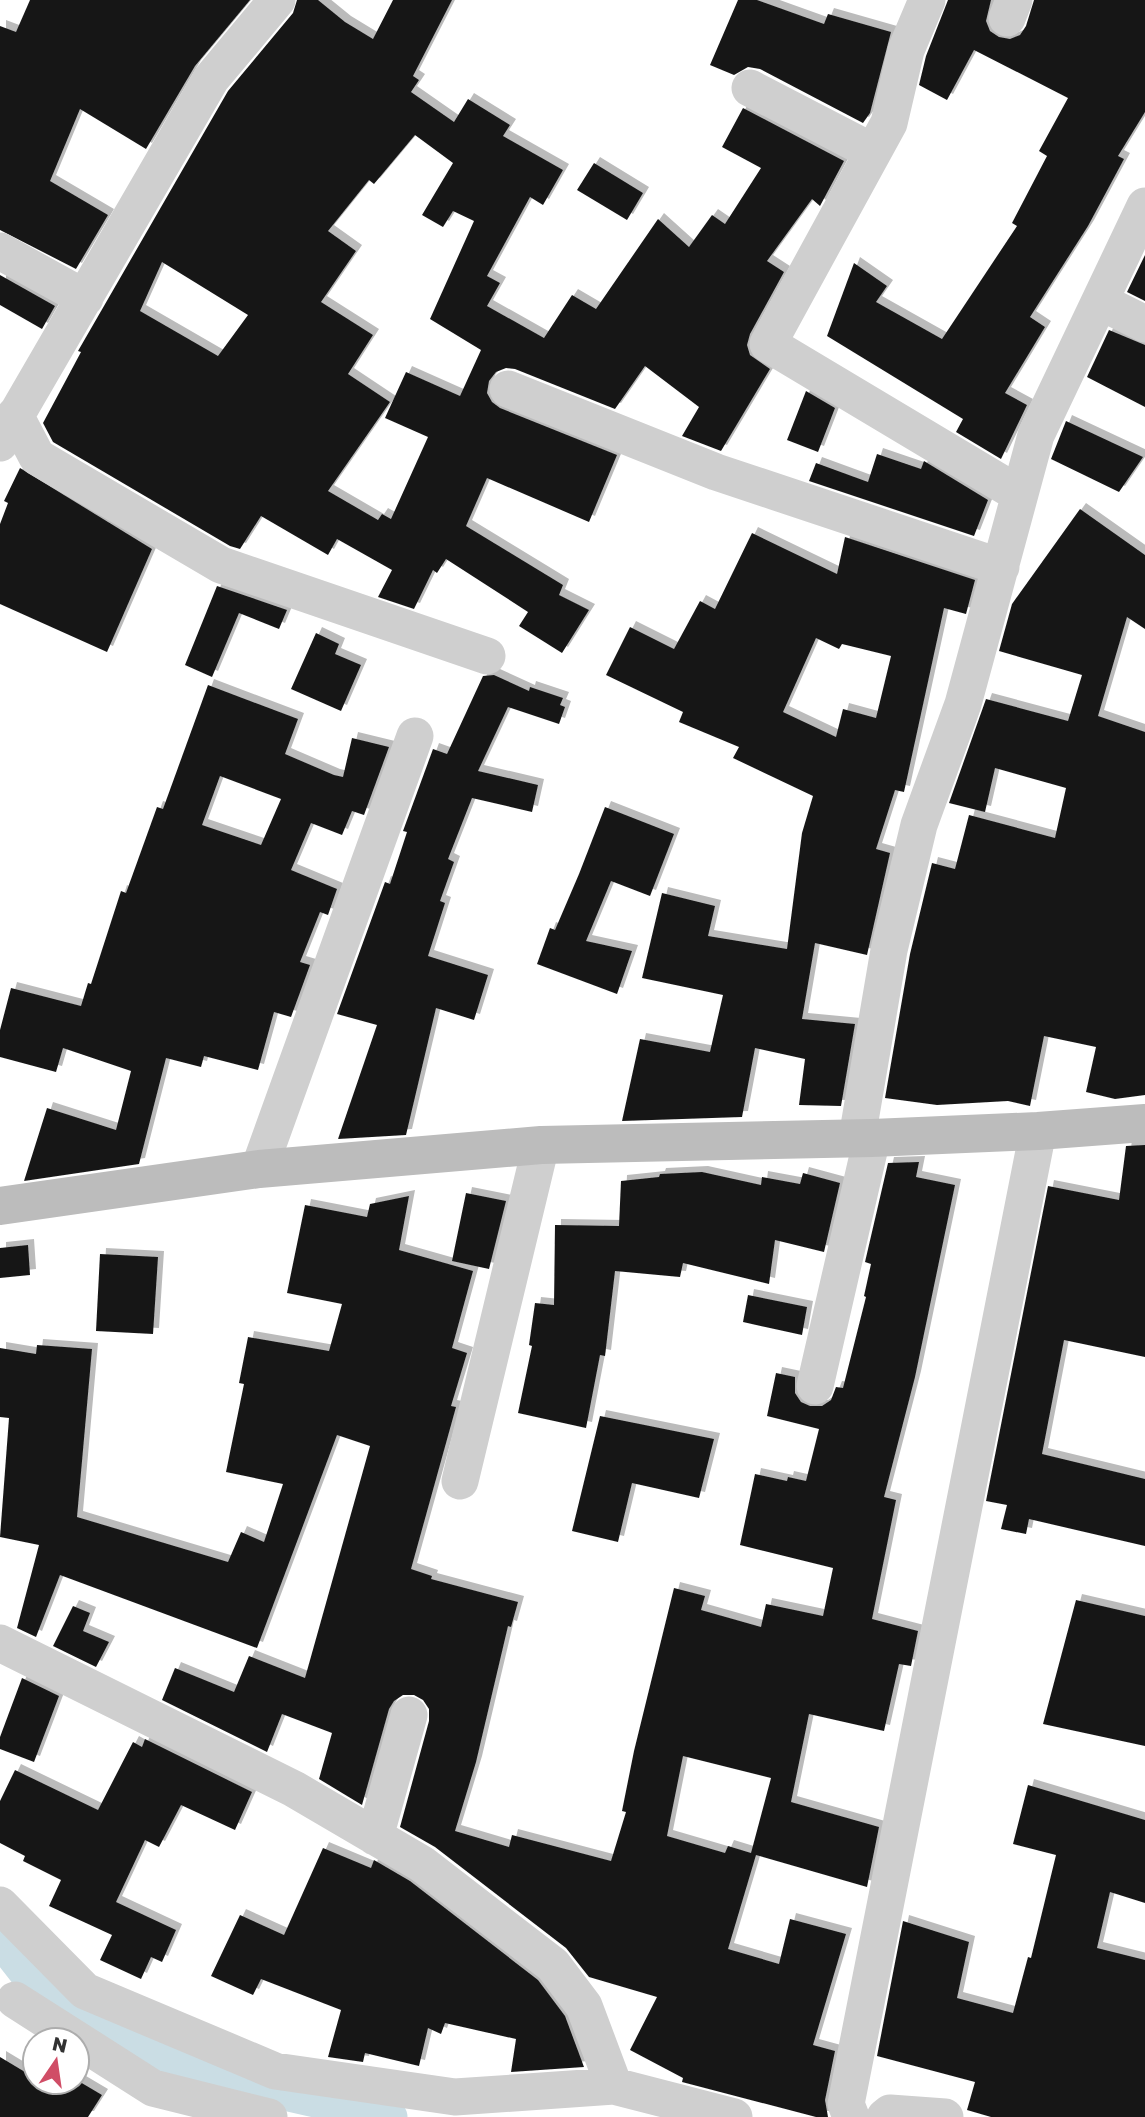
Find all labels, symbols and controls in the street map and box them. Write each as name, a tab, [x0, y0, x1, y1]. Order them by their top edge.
north arrow	[21, 2026, 91, 2096]
text: N	[50, 2031, 70, 2057]

